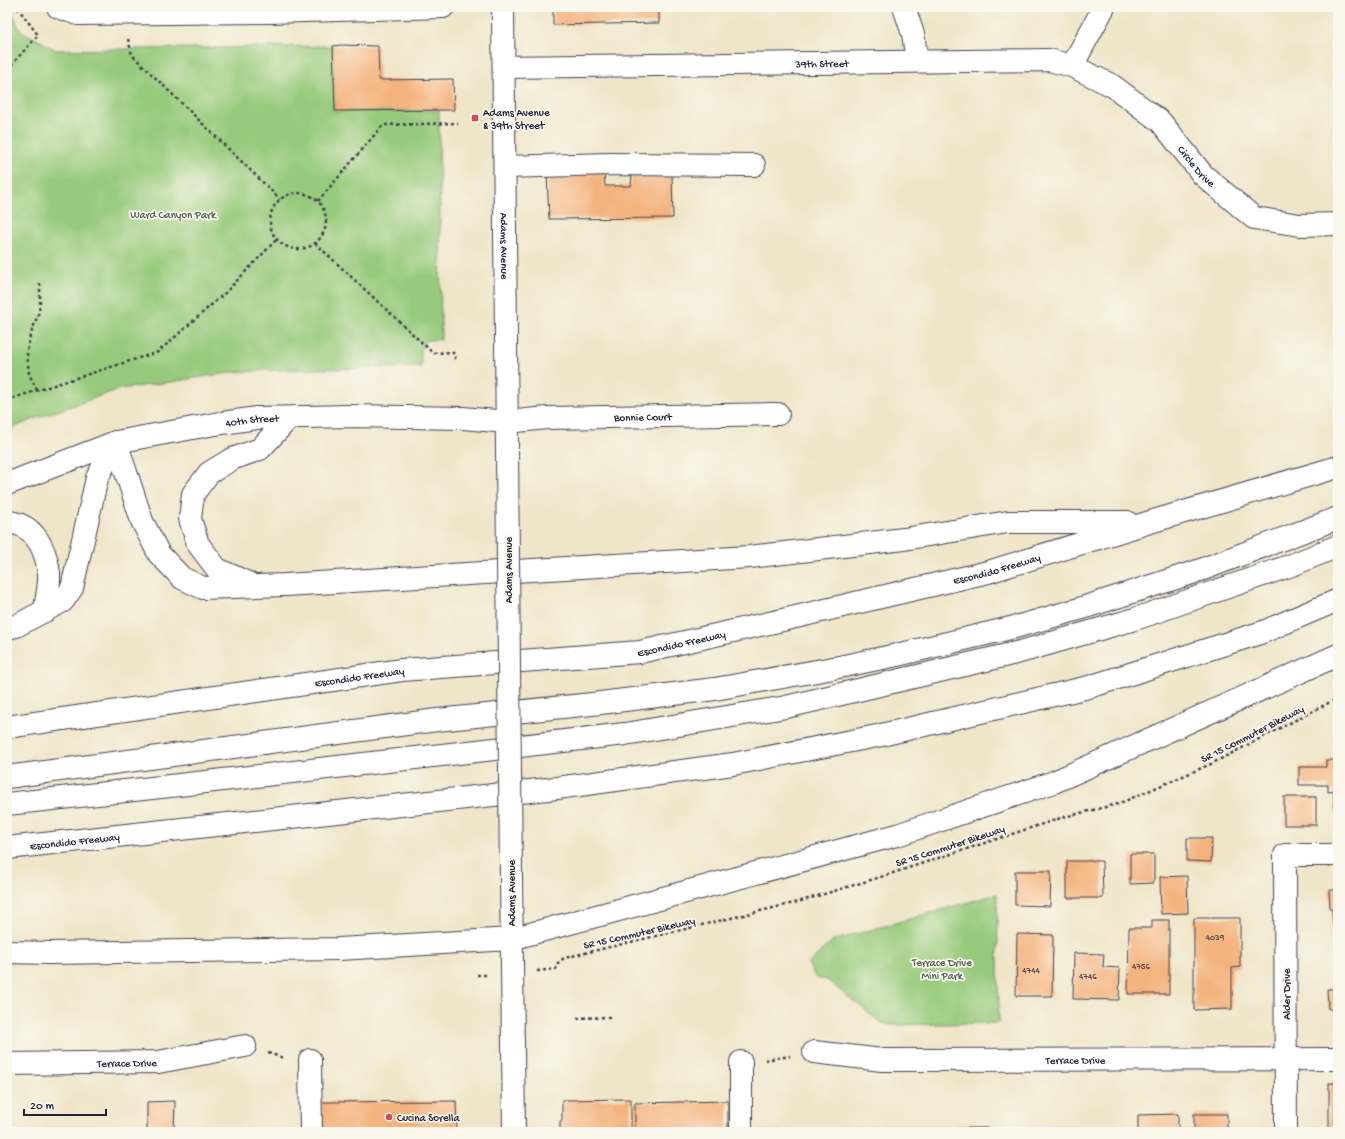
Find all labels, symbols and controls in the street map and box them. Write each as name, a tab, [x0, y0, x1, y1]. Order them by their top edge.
street label: 39th Street	[794, 59, 850, 71]
place label: Adams Avenue & 39th Street	[483, 108, 550, 133]
marker: Adams Avenue & 39th Street	[470, 113, 480, 123]
street label: Circle Drive	[1174, 144, 1217, 191]
park label: Ward Canyon Park	[130, 210, 217, 222]
street label: Adams Avenue	[497, 213, 509, 280]
street label: Bonnie Court	[613, 412, 673, 425]
street label: 40th Street	[225, 413, 281, 430]
street label: Adams Avenue	[504, 536, 516, 603]
street label: Escondido Freeway	[952, 552, 1043, 588]
street label: Escondido Freeway	[636, 629, 728, 660]
street label: Escondido Freeway	[314, 666, 406, 691]
street label: SR 15 Commuter Bikeway	[1199, 703, 1307, 766]
street label: SR 15 Commuter Bikeway	[895, 823, 1007, 870]
street label: Escondido Freeway	[29, 832, 121, 853]
street label: Adams Avenue	[507, 859, 519, 926]
street label: SR 15 Commuter Bikeway	[583, 915, 697, 953]
house number: 4039	[1206, 933, 1225, 944]
park label: Terrace Drive Mini Park	[911, 958, 972, 983]
house number: 4756	[1132, 962, 1151, 973]
house number: 4744	[1022, 966, 1040, 977]
street label: Alder Drive	[1282, 968, 1294, 1020]
house number: 4746	[1079, 972, 1097, 983]
street label: Terrace Drive	[1045, 1056, 1106, 1068]
street label: Terrace Drive	[96, 1058, 157, 1071]
scale bar	[24, 1091, 106, 1117]
text: 20 m	[30, 1100, 55, 1114]
marker: Cucina Sorella	[384, 1112, 394, 1122]
place label: Cucina Sorella	[397, 1113, 460, 1125]

